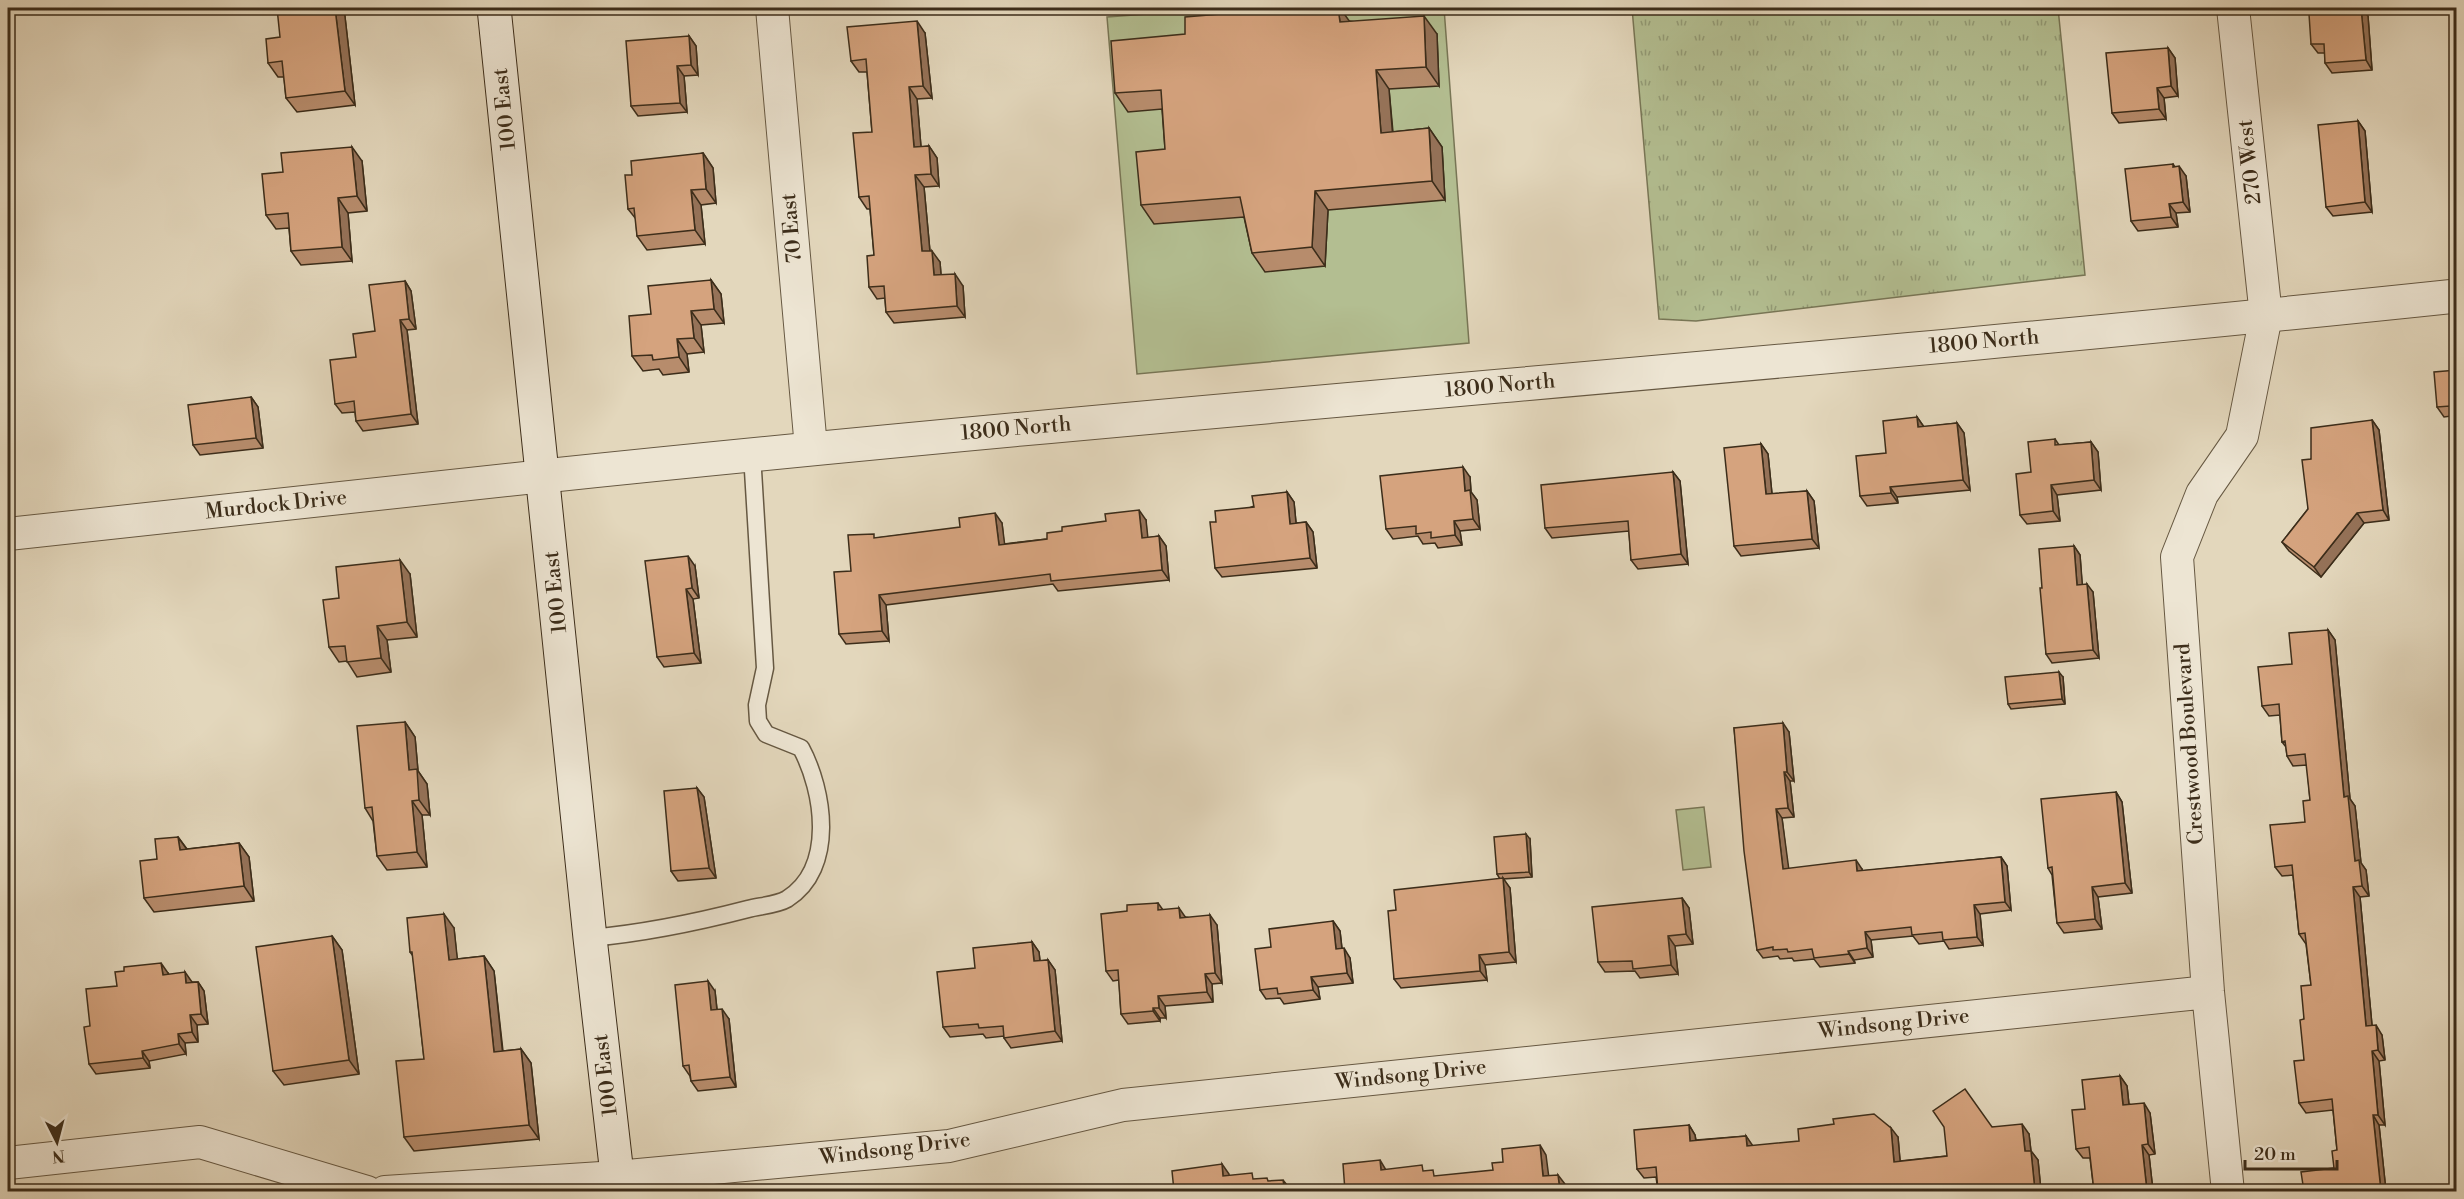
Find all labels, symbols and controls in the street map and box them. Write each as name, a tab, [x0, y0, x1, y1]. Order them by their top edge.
street label: 100 East	[488, 66, 522, 151]
street label: 270 West	[2233, 118, 2267, 206]
street label: 70 East	[776, 191, 808, 264]
street label: 1800 North	[1928, 324, 2041, 360]
street label: 1800 North	[1444, 368, 1557, 404]
street label: 1800 North	[960, 411, 1073, 447]
street label: Murdock Drive	[204, 485, 348, 525]
street label: 100 East	[539, 549, 573, 634]
street label: Crestwood Boulevard	[2170, 642, 2210, 846]
street label: Windsong Drive	[1816, 1003, 1971, 1045]
street label: 100 East	[588, 1032, 624, 1118]
street label: Windsong Drive	[1333, 1054, 1488, 1096]
north arrow	[27, 1112, 87, 1172]
street label: Windsong Drive	[817, 1127, 972, 1171]
scale bar	[2245, 1133, 2336, 1171]
text: 20 m	[2254, 1143, 2296, 1166]
text: N	[51, 1145, 66, 1167]

